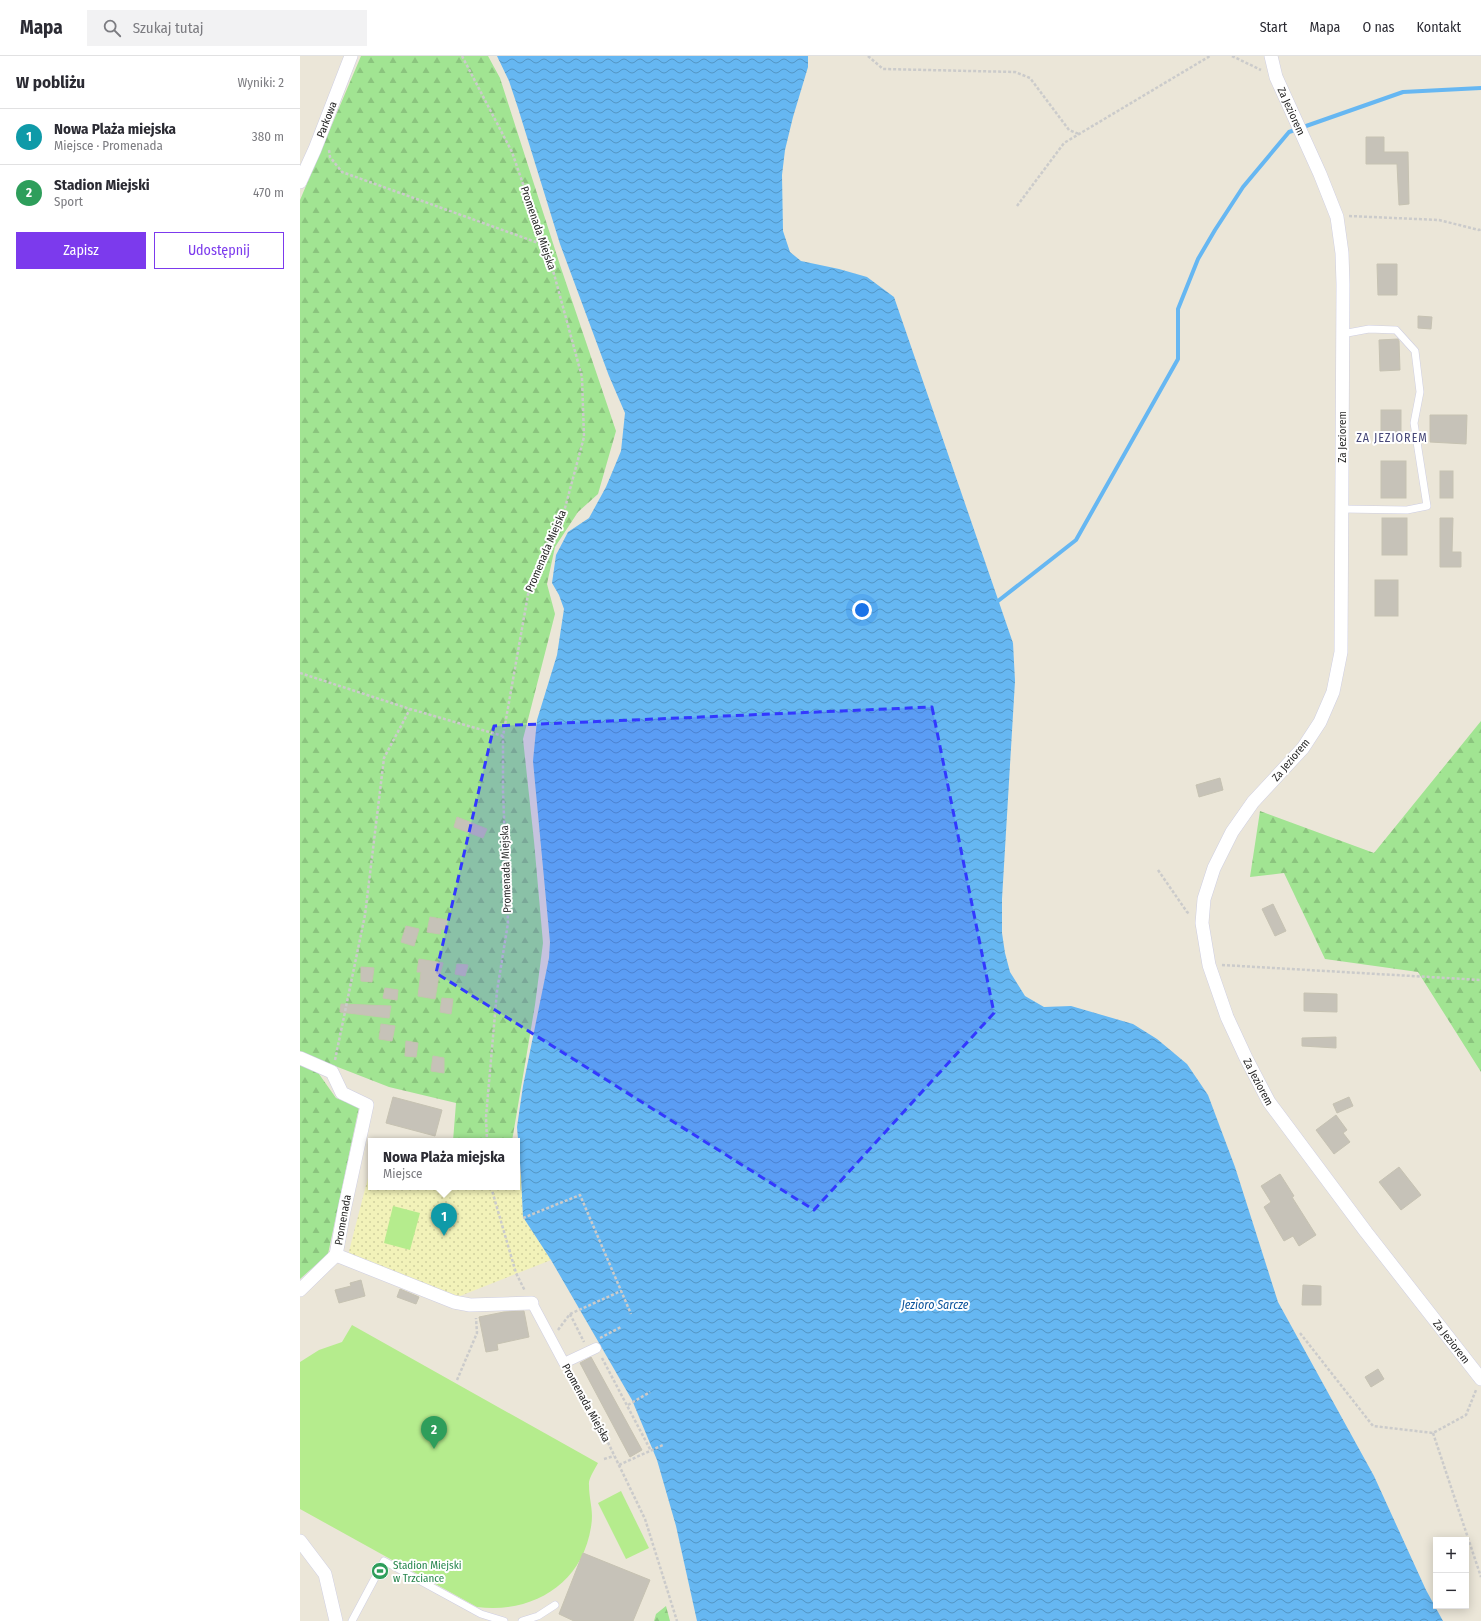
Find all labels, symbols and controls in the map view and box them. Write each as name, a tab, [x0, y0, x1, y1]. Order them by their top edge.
search box	[87, 10, 367, 46]
text: Mapa	[20, 16, 63, 39]
icon: search	[101, 17, 123, 39]
text: Szukaj tutaj	[133, 19, 203, 37]
text: Start	[1260, 19, 1287, 36]
text: Mapa	[1309, 19, 1340, 36]
text: O nas	[1362, 19, 1395, 36]
text: Kontakt	[1417, 19, 1461, 36]
text: W pobliżu	[16, 72, 85, 93]
text: Wyniki: 2	[237, 75, 284, 90]
street label: Za Jeziorem	[1275, 85, 1308, 137]
street label: Parkowa	[314, 99, 339, 139]
text: Nowa Plaża miejska	[54, 120, 176, 138]
text: 1	[26, 129, 32, 144]
text: 380 m	[252, 129, 284, 144]
text: Miejsce · Promenada	[54, 138, 163, 153]
text: Stadion Miejski	[54, 176, 150, 194]
street label: Promenada Miejska	[518, 184, 558, 272]
text: 2	[26, 185, 32, 200]
text: 470 m	[253, 185, 284, 200]
text: Sport	[54, 194, 83, 209]
button: Zapisz	[16, 232, 146, 269]
button: Udostępnij	[154, 232, 284, 269]
street label: Za Jeziorem	[1336, 411, 1349, 463]
district label: ZA JEZIOREM	[1356, 431, 1428, 445]
street label: Promenada Miejska	[523, 508, 569, 594]
your location	[852, 600, 872, 620]
street label: Za Jeziorem	[1269, 736, 1313, 784]
street label: Promenada Miejska	[498, 825, 514, 913]
street label: Za Jeziorem	[1241, 1056, 1276, 1108]
popup	[368, 1138, 520, 1190]
text: Nowa Plaża miejska	[383, 1148, 505, 1166]
text: Miejsce	[383, 1166, 422, 1181]
street label: Promenada	[332, 1194, 354, 1246]
pin: 1	[431, 1203, 457, 1236]
water label: Jezioro Sarcze	[900, 1298, 969, 1312]
street label: Za Jeziorem	[1431, 1317, 1473, 1366]
street label: Promenada Miejska	[559, 1362, 613, 1444]
pin: 2	[421, 1416, 447, 1449]
map controls	[1433, 1537, 1469, 1609]
button: +	[1433, 1537, 1469, 1573]
place label: Stadion Miejski w Trzciance	[393, 1559, 462, 1585]
sports icon: Stadion Miejski w Trzciance	[370, 1561, 390, 1581]
button: −	[1433, 1573, 1469, 1609]

